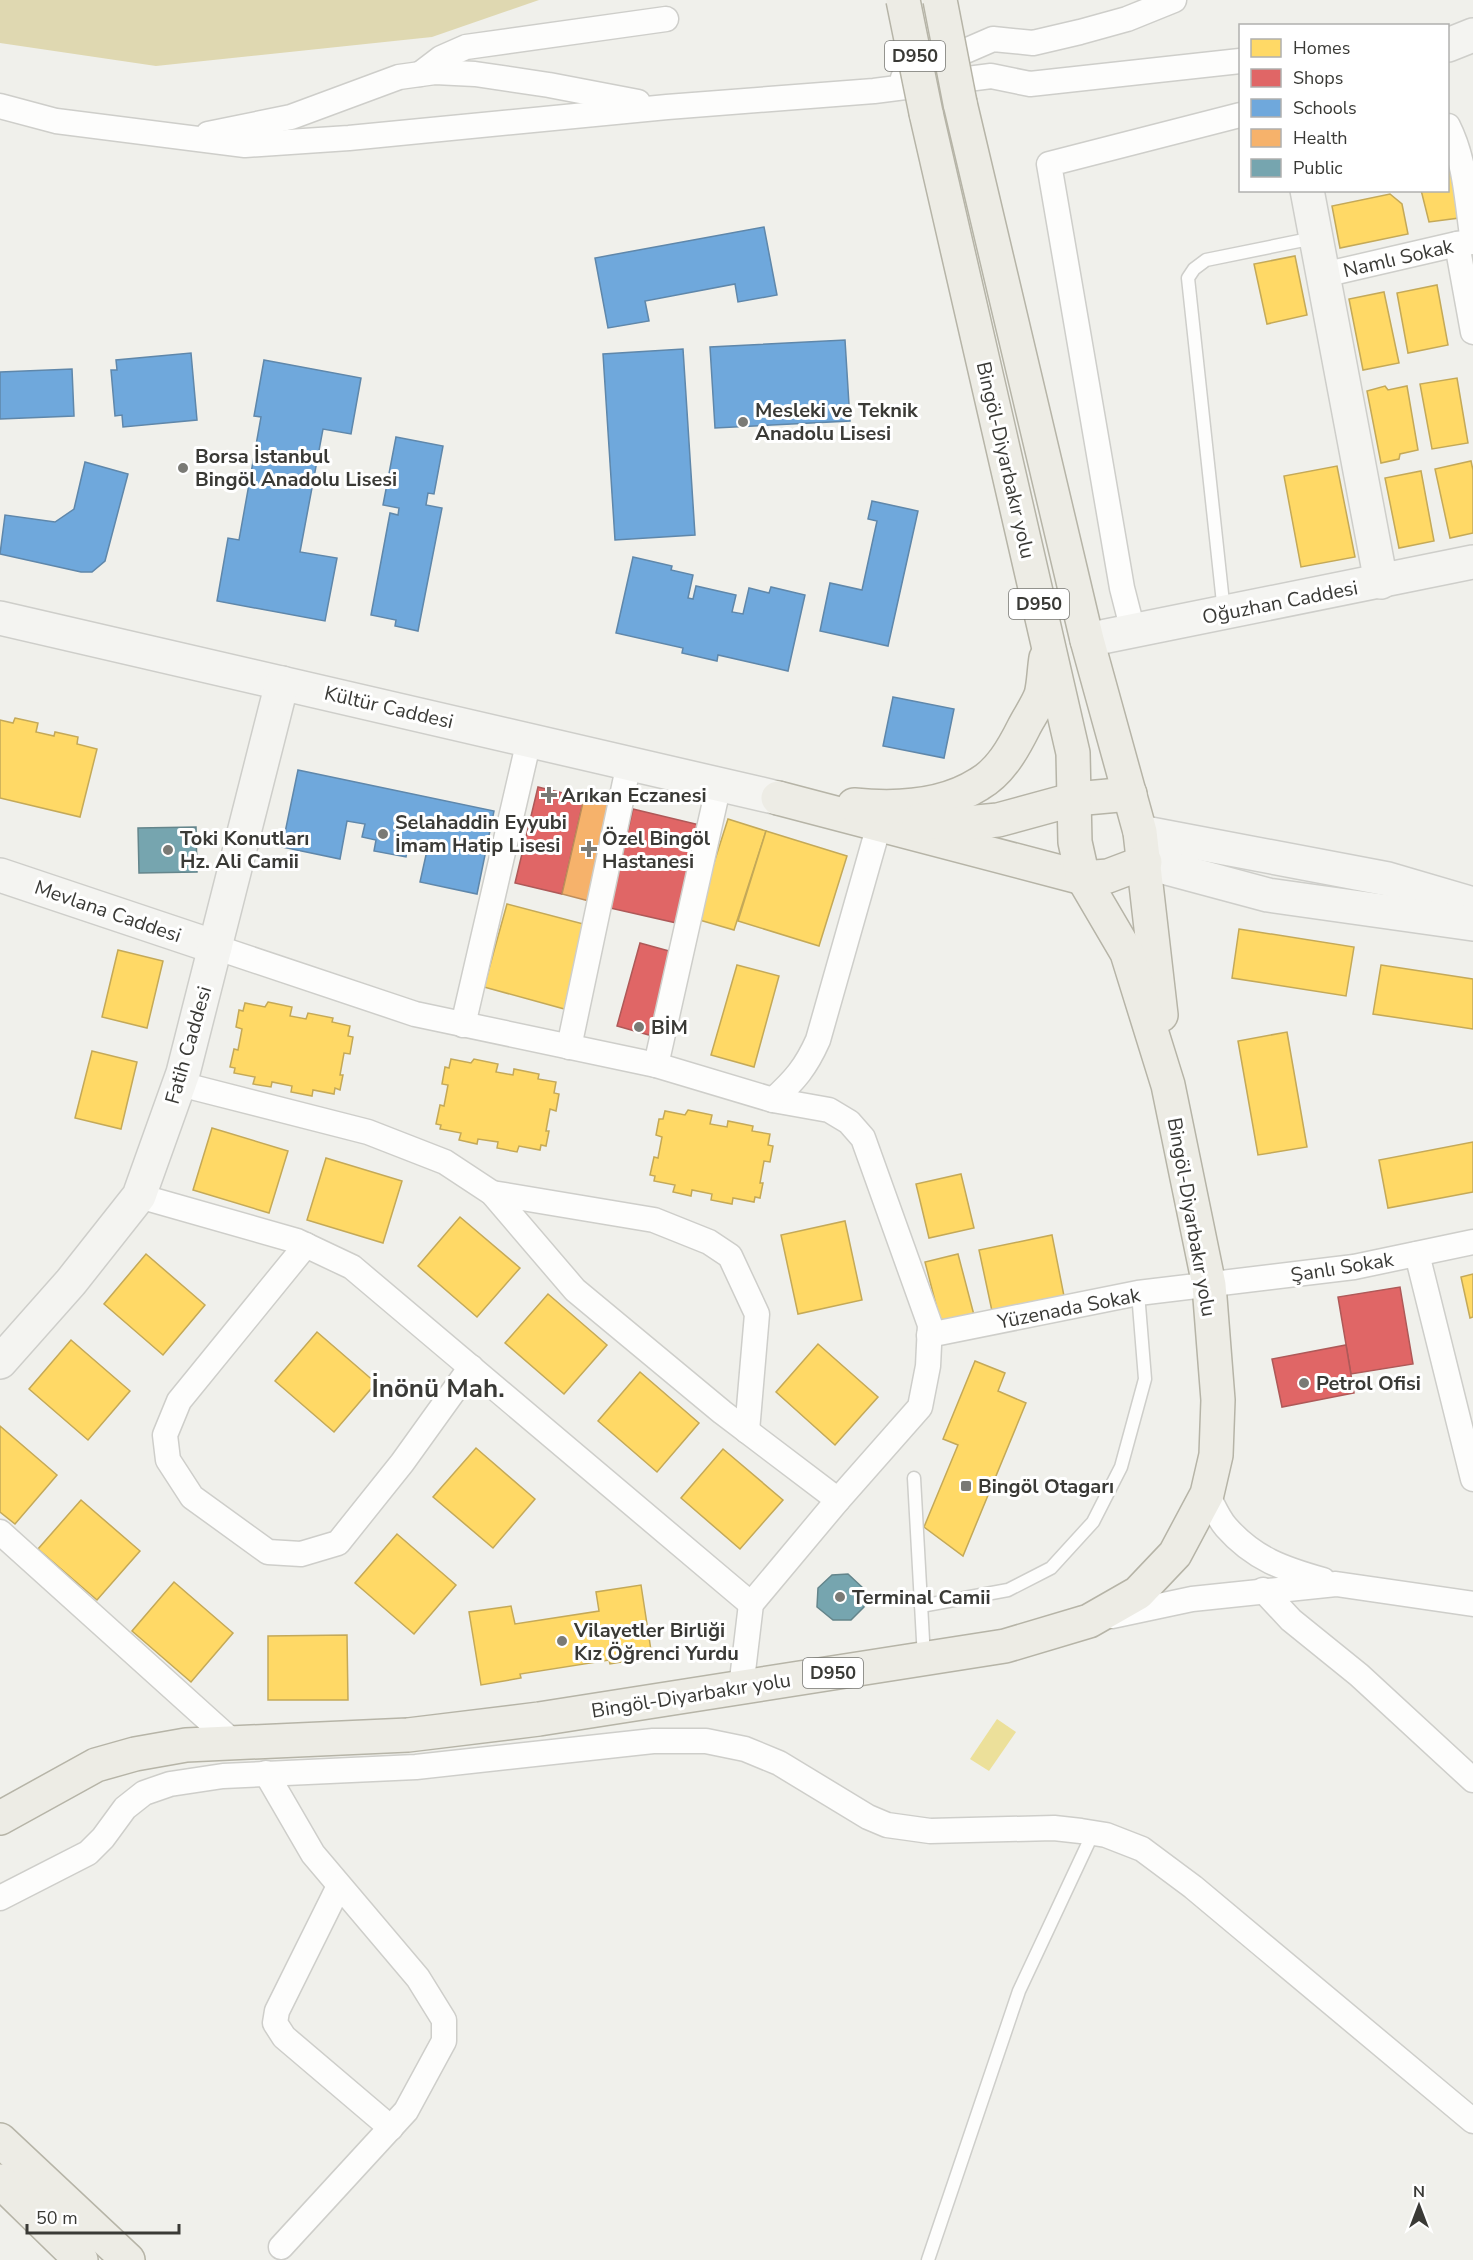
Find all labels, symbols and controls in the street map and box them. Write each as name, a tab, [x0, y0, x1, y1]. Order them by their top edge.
legend	[1239, 24, 1449, 192]
text: Homes	[1293, 36, 1350, 60]
road number: D950	[885, 41, 945, 71]
text: Shops	[1293, 66, 1343, 90]
text: Schools	[1293, 96, 1357, 120]
text: Health	[1293, 126, 1348, 150]
text: Public	[1293, 156, 1343, 180]
street label: Namlı Sokak	[1340, 232, 1457, 284]
street label: Bingöl-Diyarbakır yolu	[970, 359, 1041, 561]
place label: Mesleki ve Teknik Anadolu Lisesi	[755, 397, 919, 447]
marker: Mesleki ve Teknik Anadolu Lisesi	[736, 415, 750, 429]
place label: Borsa İstanbul Bingöl Anadolu Lisesi	[195, 443, 397, 493]
marker: Borsa İstanbul Bingöl Anadolu Lisesi	[176, 461, 190, 475]
street label: Oğuzhan Caddesi	[1200, 574, 1360, 631]
road number: D950	[1009, 589, 1069, 619]
street label: Kültür Caddesi	[322, 680, 456, 735]
place label: Arıkan Eczanesi	[561, 782, 707, 809]
marker: Arıkan Eczanesi	[542, 788, 556, 802]
place label: Selahaddin Eyyubi İmam Hatip Lisesi	[395, 809, 567, 859]
place label: Toki Konutları Hz. Ali Camii	[180, 825, 309, 875]
place label: Özel Bingöl Hastanesi	[602, 825, 711, 875]
marker: Selahaddin Eyyubi İmam Hatip Lisesi	[376, 827, 390, 841]
marker: Özel Bingöl Hastanesi	[580, 840, 598, 858]
marker: Toki Konutları Hz. Ali Camii	[161, 843, 175, 857]
street label: Mevlana Caddesi	[31, 874, 185, 949]
street label: Fatih Caddesi	[159, 983, 218, 1107]
place label: BİM	[651, 1014, 688, 1041]
marker: BİM	[632, 1020, 646, 1034]
street label: Bingöl-Diyarbakır yolu	[1161, 1116, 1222, 1319]
street label: Şanlı Sokak	[1289, 1246, 1396, 1289]
street label: Yüzenada Sokak	[995, 1281, 1144, 1336]
place label: Petrol Ofisi	[1316, 1370, 1421, 1397]
district label: İnönü Mah.	[371, 1371, 505, 1406]
marker: Petrol Ofisi	[1297, 1376, 1311, 1390]
place label: Bingöl Otagarı	[978, 1473, 1114, 1500]
marker: Bingöl Otagarı	[959, 1479, 973, 1493]
place label: Terminal Camii	[852, 1584, 991, 1611]
marker: Terminal Camii	[833, 1590, 847, 1604]
place label: Vilayetler Birliği Kız Öğrenci Yurdu	[573, 1617, 739, 1667]
marker: Vilayetler Birliği Kız Öğrenci Yurdu	[555, 1634, 569, 1648]
road number: D950	[803, 1658, 863, 1688]
street label: Bingöl-Diyarbakır yolu	[589, 1666, 793, 1725]
north arrow	[1389, 2176, 1449, 2236]
text: N	[1413, 2181, 1425, 2203]
scale bar	[27, 2197, 178, 2235]
text: 50 m	[36, 2206, 78, 2230]

